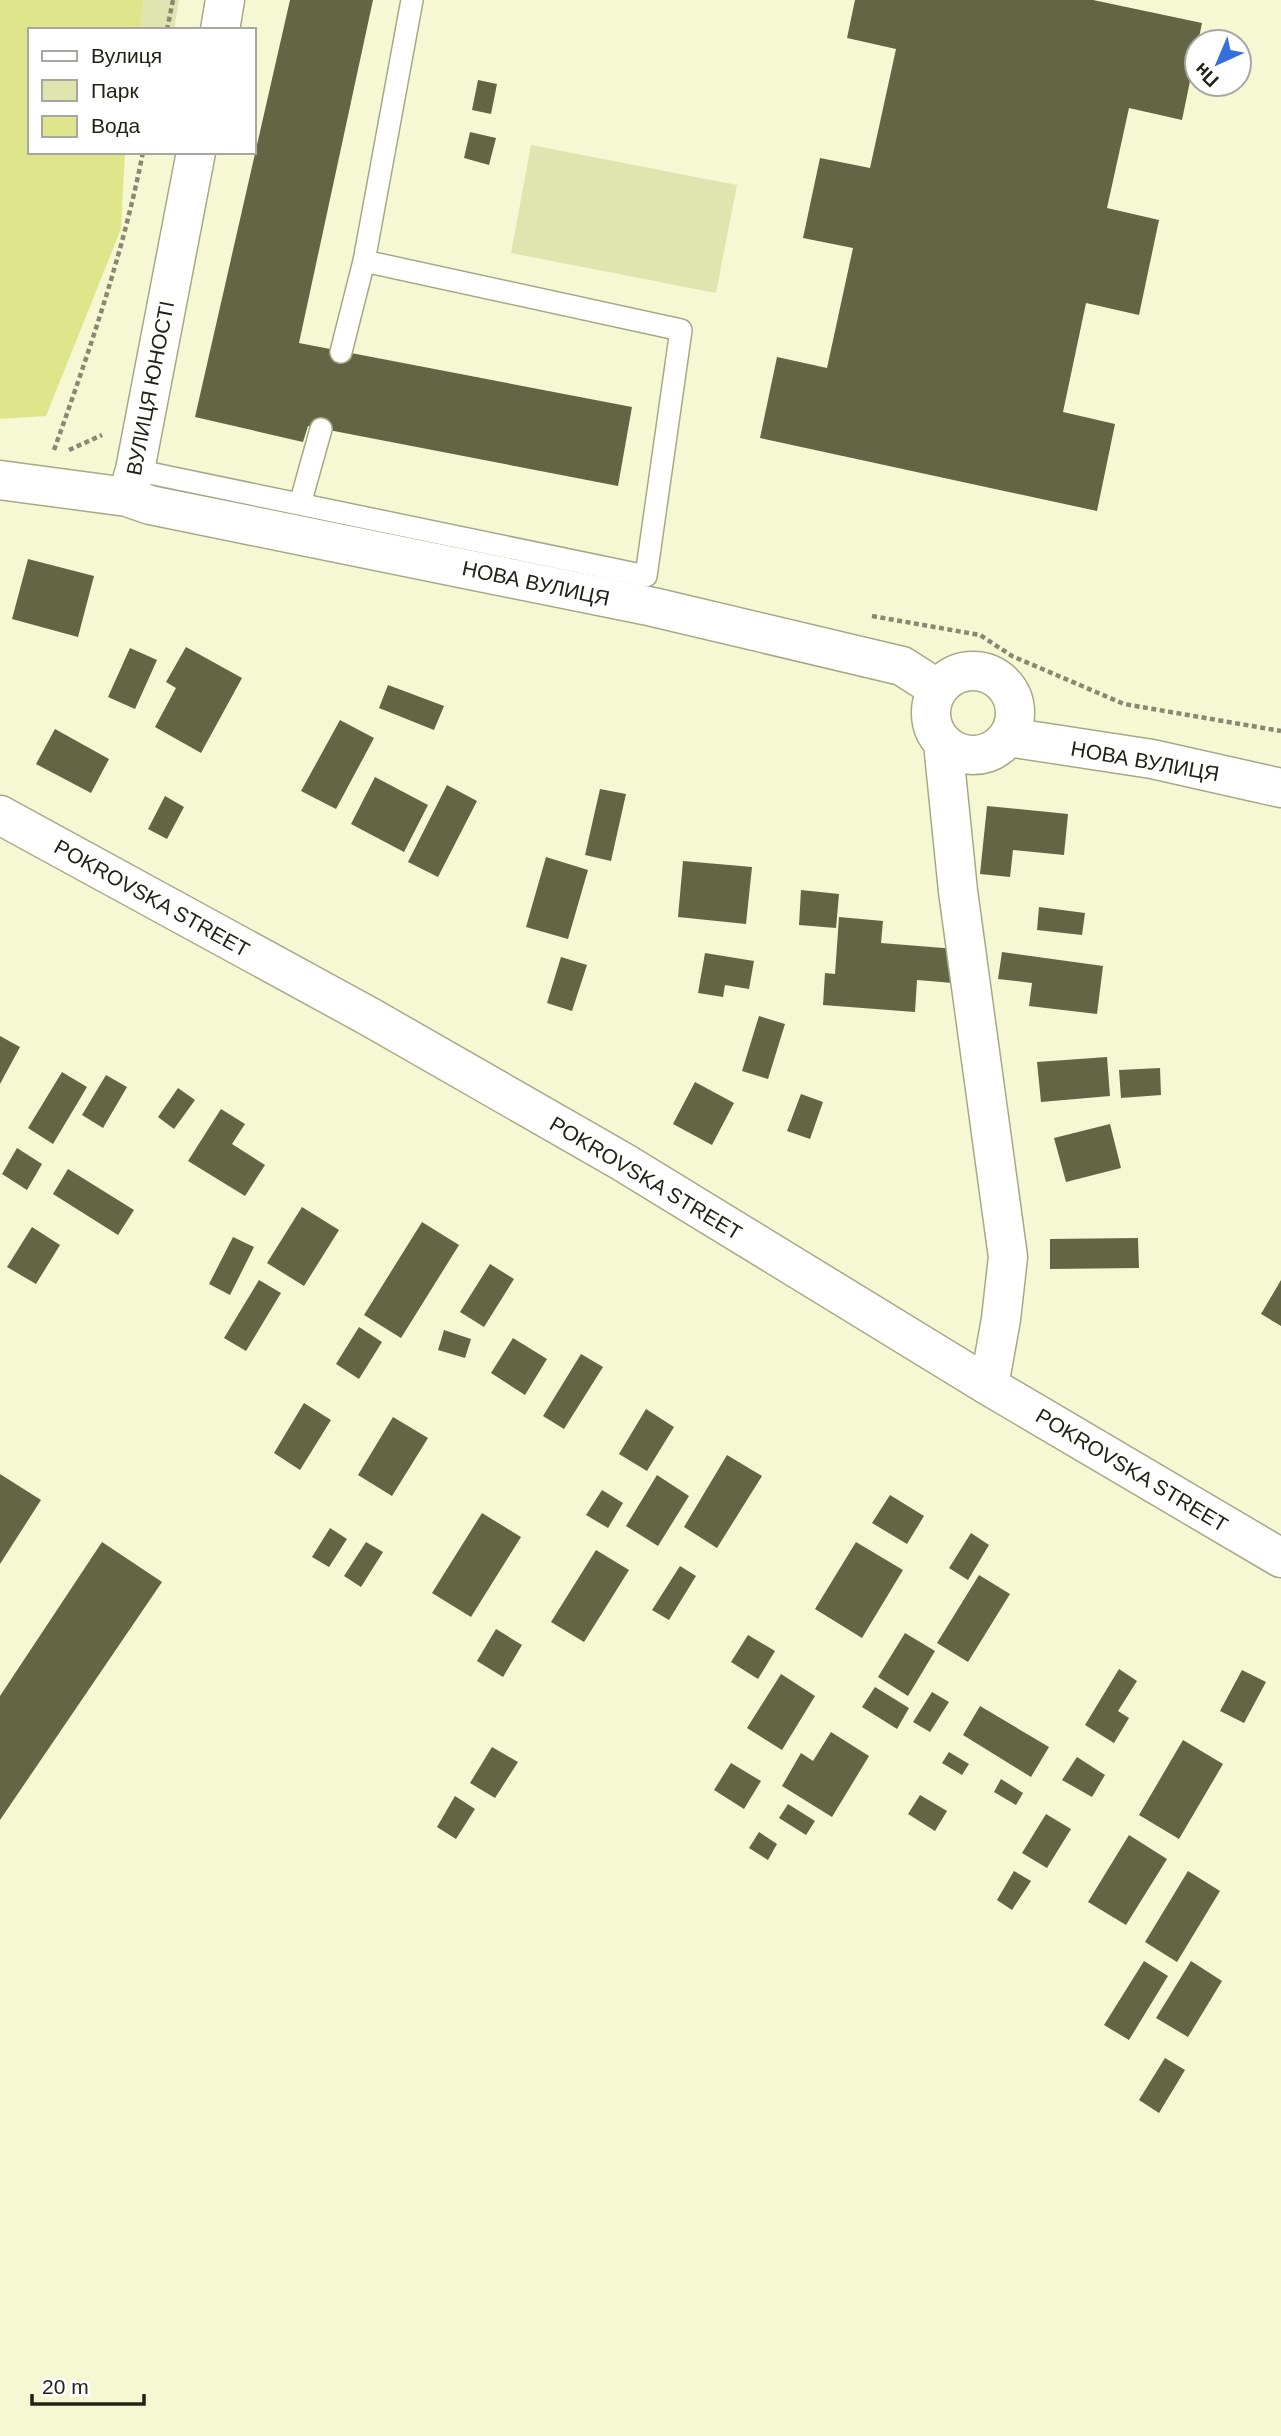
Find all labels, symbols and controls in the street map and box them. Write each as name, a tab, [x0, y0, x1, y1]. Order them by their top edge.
legend	[28, 28, 256, 154]
north arrow	[1183, 28, 1253, 98]
text: Вулиця	[91, 44, 162, 67]
text: Пн	[1190, 59, 1223, 91]
text: Парк	[91, 79, 139, 102]
text: Вода	[91, 114, 140, 137]
street label: ВУЛИЦЯ ЮНОСТІ	[122, 299, 178, 477]
street label: НОВА ВУЛИЦЯ	[460, 556, 612, 610]
street label: НОВА ВУЛИЦЯ	[1069, 737, 1221, 785]
street label: POKROVSKA STREET	[50, 835, 254, 961]
street label: POKROVSKA STREET	[546, 1112, 746, 1244]
street label: POKROVSKA STREET	[1032, 1404, 1232, 1536]
scale bar	[32, 2362, 144, 2406]
text: 20 m	[42, 2375, 89, 2398]

